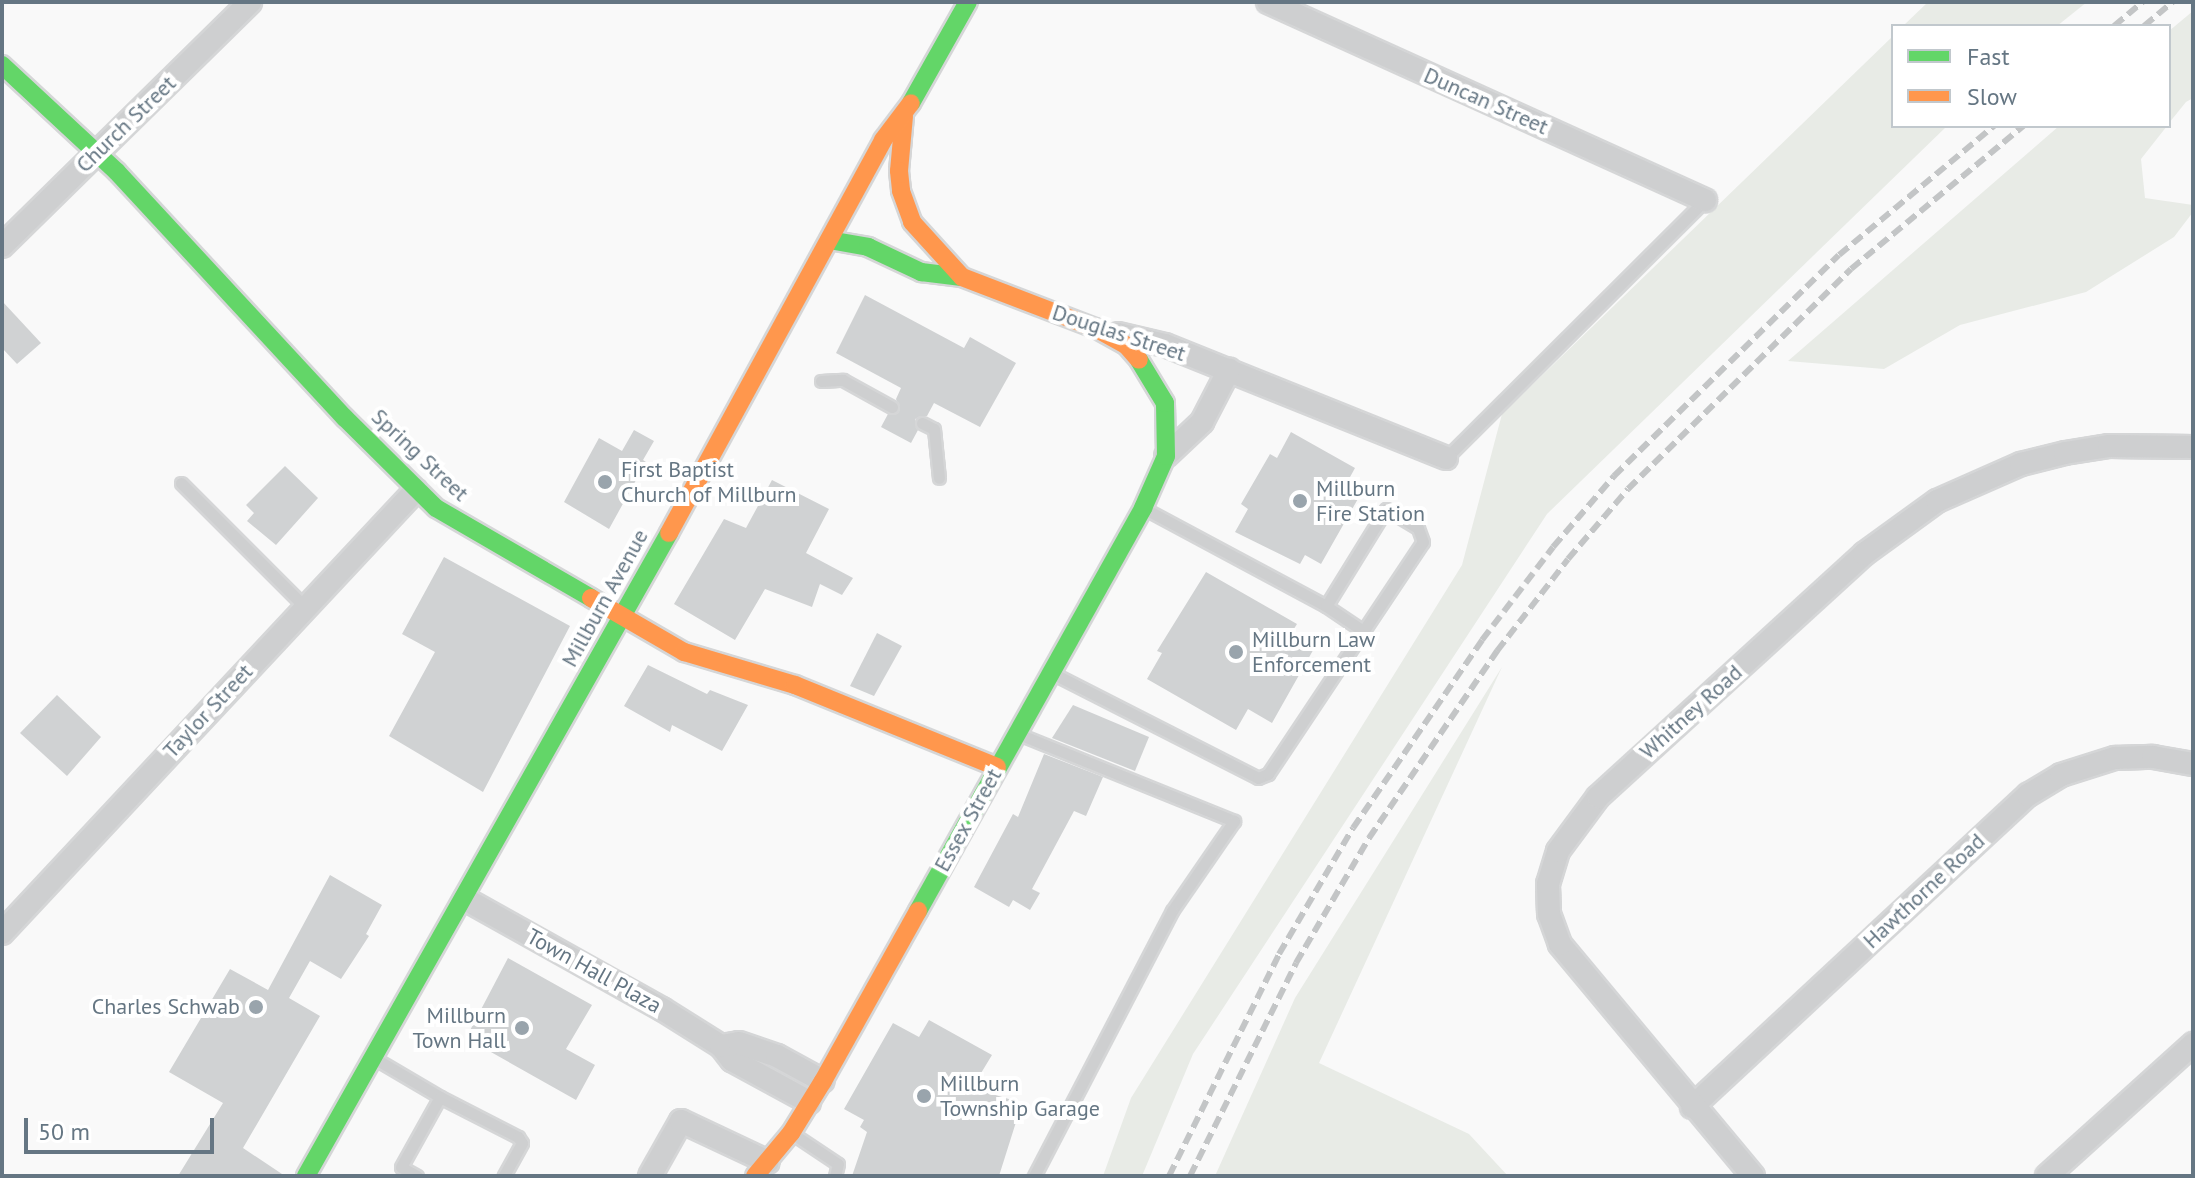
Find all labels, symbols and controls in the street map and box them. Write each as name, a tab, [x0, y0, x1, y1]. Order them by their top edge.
legend	[1891, 24, 2171, 128]
text: Fast	[1967, 41, 2010, 72]
street label: Duncan Street	[1420, 62, 1552, 140]
street label: Church Street	[71, 70, 181, 178]
text: Slow	[1967, 81, 2017, 112]
street label: Douglas Street	[1049, 299, 1189, 367]
street label: Spring Street	[366, 403, 474, 507]
place label: First Baptist Church of Millburn	[621, 456, 797, 508]
marker: First Baptist Church of Millburn	[596, 473, 614, 491]
place label: Millburn Fire Station	[1316, 475, 1425, 526]
marker: Millburn Fire Station	[1291, 492, 1309, 510]
street label: Millburn Avenue	[556, 524, 654, 672]
place label: Millburn Law Enforcement	[1252, 626, 1375, 678]
marker: Millburn Law Enforcement	[1227, 643, 1245, 661]
street label: Taylor Street	[158, 659, 258, 763]
street label: Whitney Road	[1634, 659, 1748, 765]
street label: Essex Street	[929, 764, 1007, 876]
street label: Hawthorne Road	[1858, 828, 1990, 954]
street label: Town Hall Plaza	[522, 923, 666, 1019]
place label: Charles Schwab	[92, 994, 240, 1020]
marker: Charles Schwab	[247, 998, 265, 1016]
place label: Millburn Town Hall	[412, 1002, 506, 1054]
marker: Millburn Town Hall	[513, 1019, 531, 1037]
place label: Millburn Township Garage	[940, 1070, 1100, 1122]
marker: Millburn Township Garage	[915, 1087, 933, 1105]
scale bar	[28, 1102, 218, 1152]
text: 50 m	[38, 1116, 90, 1147]

